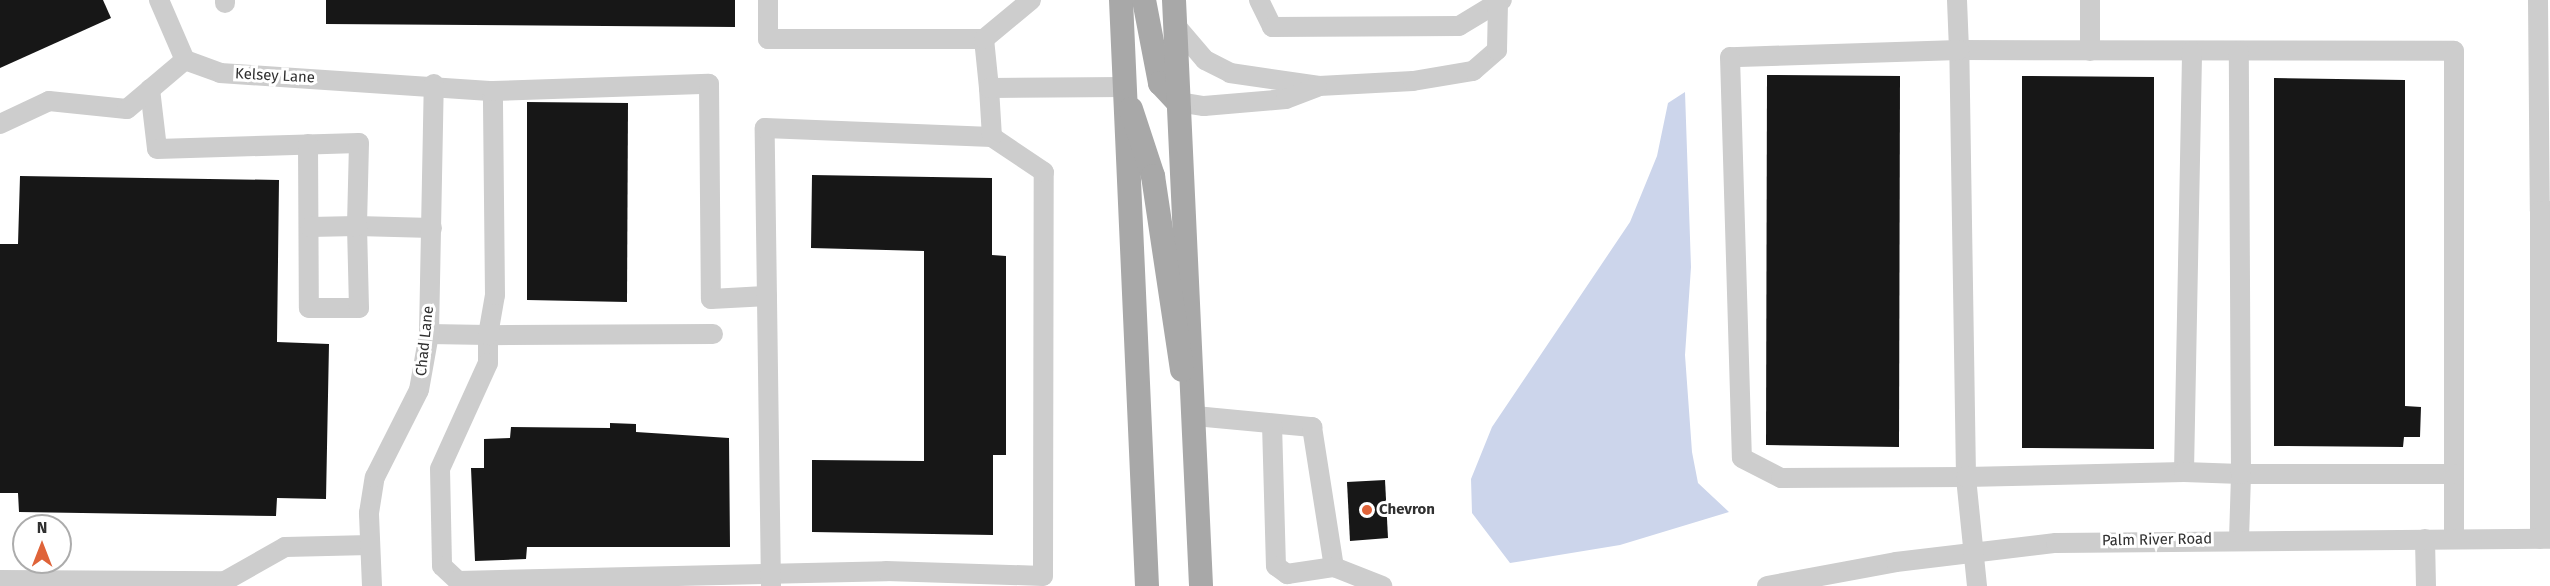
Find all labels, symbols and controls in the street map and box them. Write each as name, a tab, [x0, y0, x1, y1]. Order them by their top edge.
street label: Kelsey Lane	[235, 65, 315, 87]
street label: Chad Lane	[412, 305, 438, 377]
place label: Chevron	[1379, 501, 1435, 519]
marker: Chevron	[1360, 503, 1374, 517]
north arrow	[12, 514, 72, 574]
text: N	[37, 518, 47, 537]
street label: Palm River Road	[2102, 530, 2212, 550]

